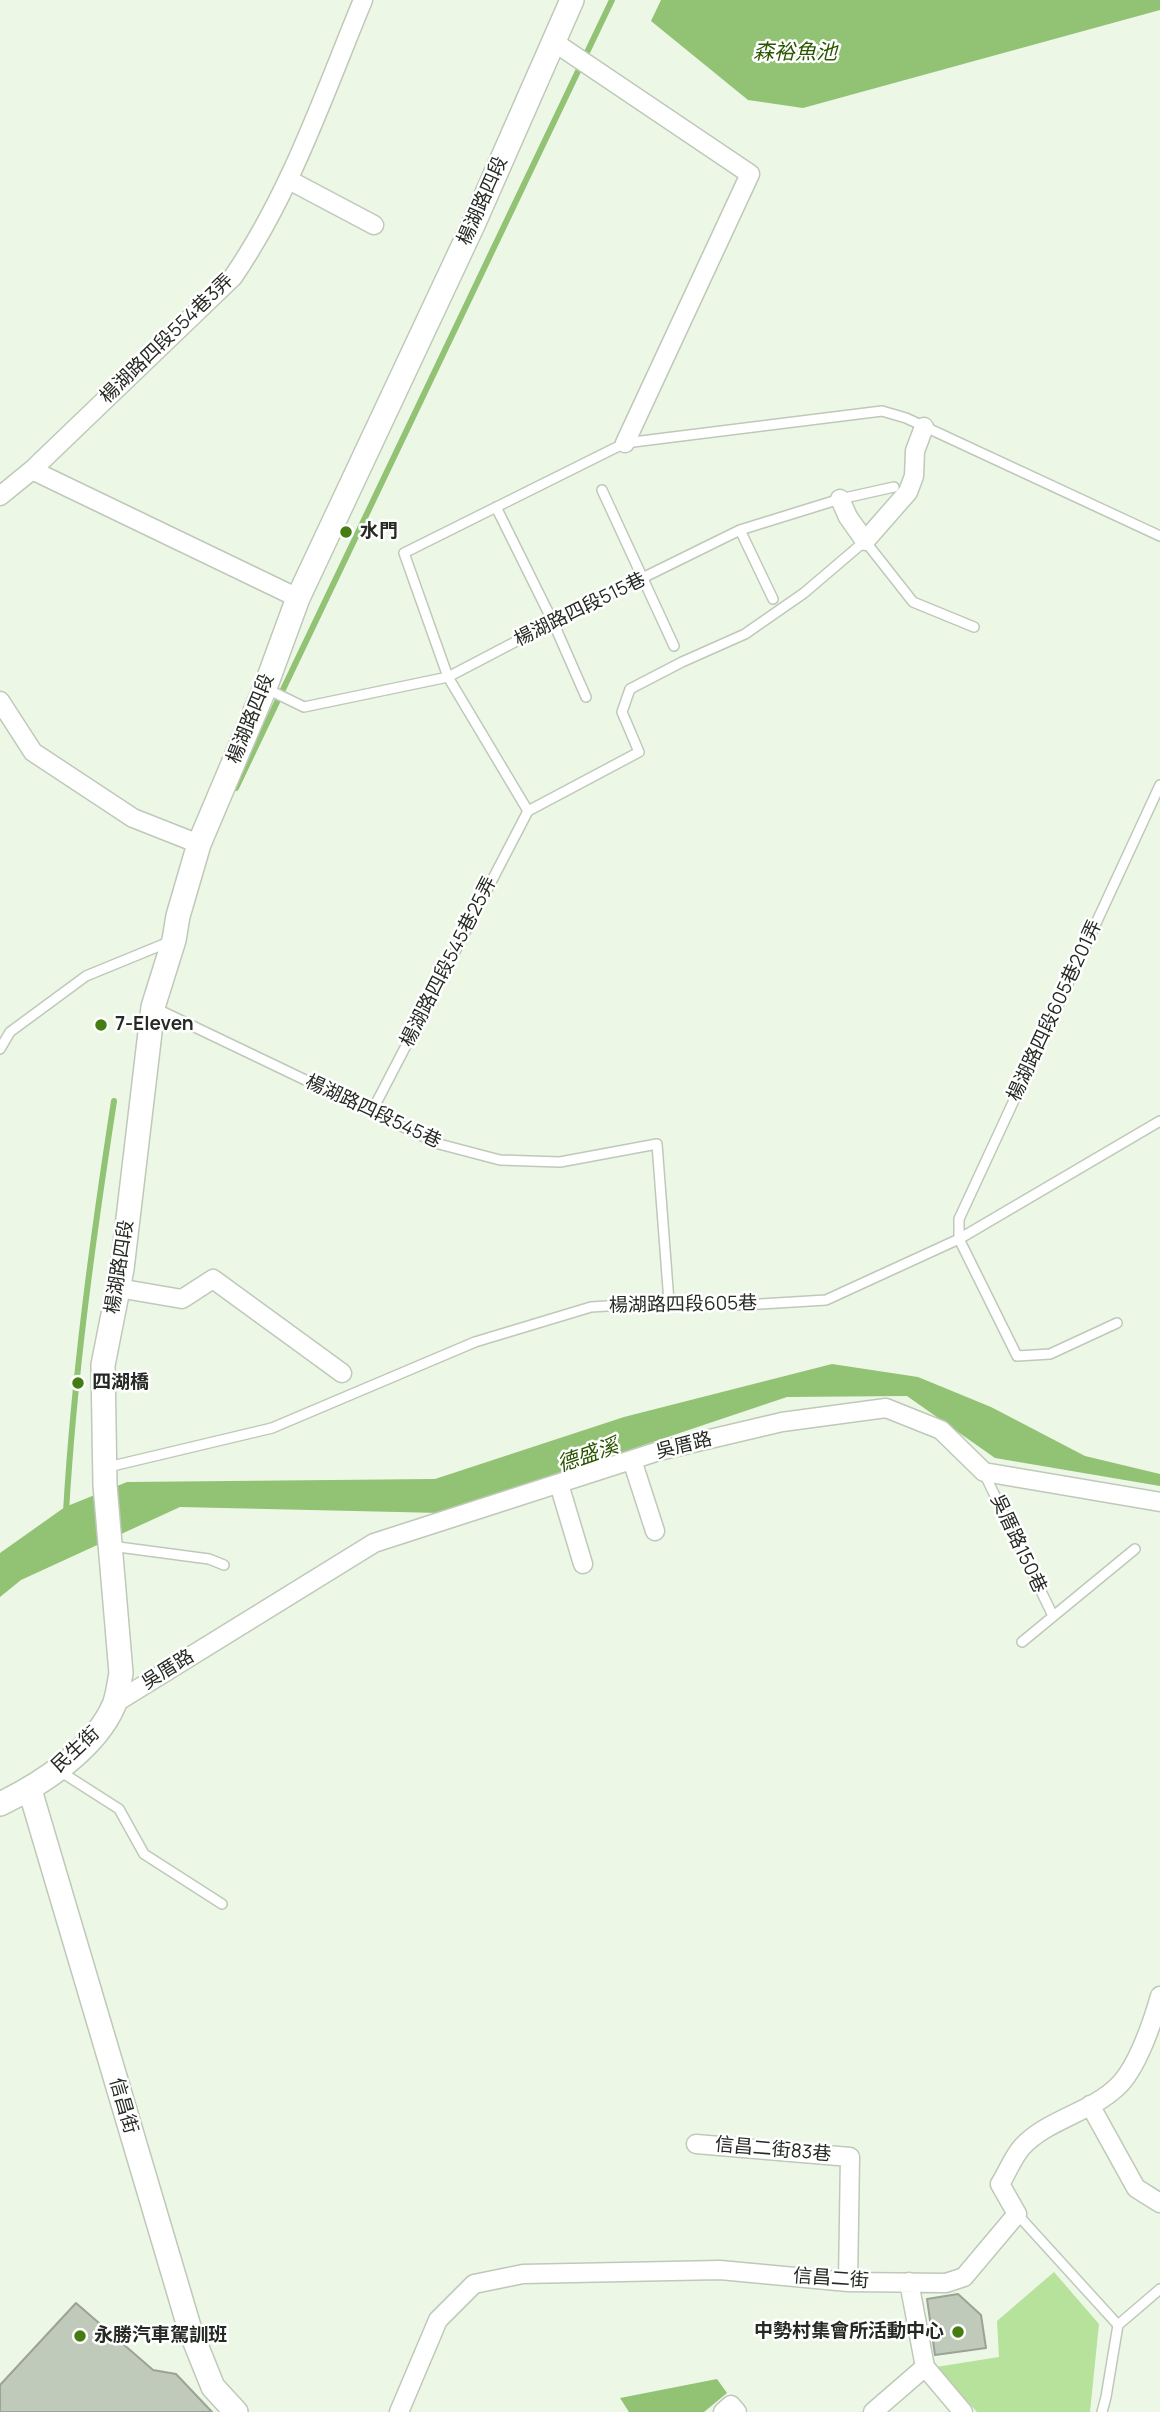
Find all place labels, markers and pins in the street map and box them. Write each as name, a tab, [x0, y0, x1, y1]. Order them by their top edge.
place label: 水門	[360, 521, 398, 543]
marker: 水門	[338, 524, 354, 540]
place label: 7-Eleven	[115, 1014, 194, 1036]
marker: 7-Eleven	[93, 1017, 109, 1033]
place label: 四湖橋	[92, 1372, 149, 1394]
marker: 四湖橋	[70, 1375, 86, 1391]
place label: 中勢村集會所活動中心	[754, 2321, 944, 2343]
marker: 中勢村集會所活動中心	[950, 2324, 966, 2340]
place label: 永勝汽車駕訓班	[94, 2325, 227, 2347]
marker: 永勝汽車駕訓班	[72, 2328, 88, 2344]

